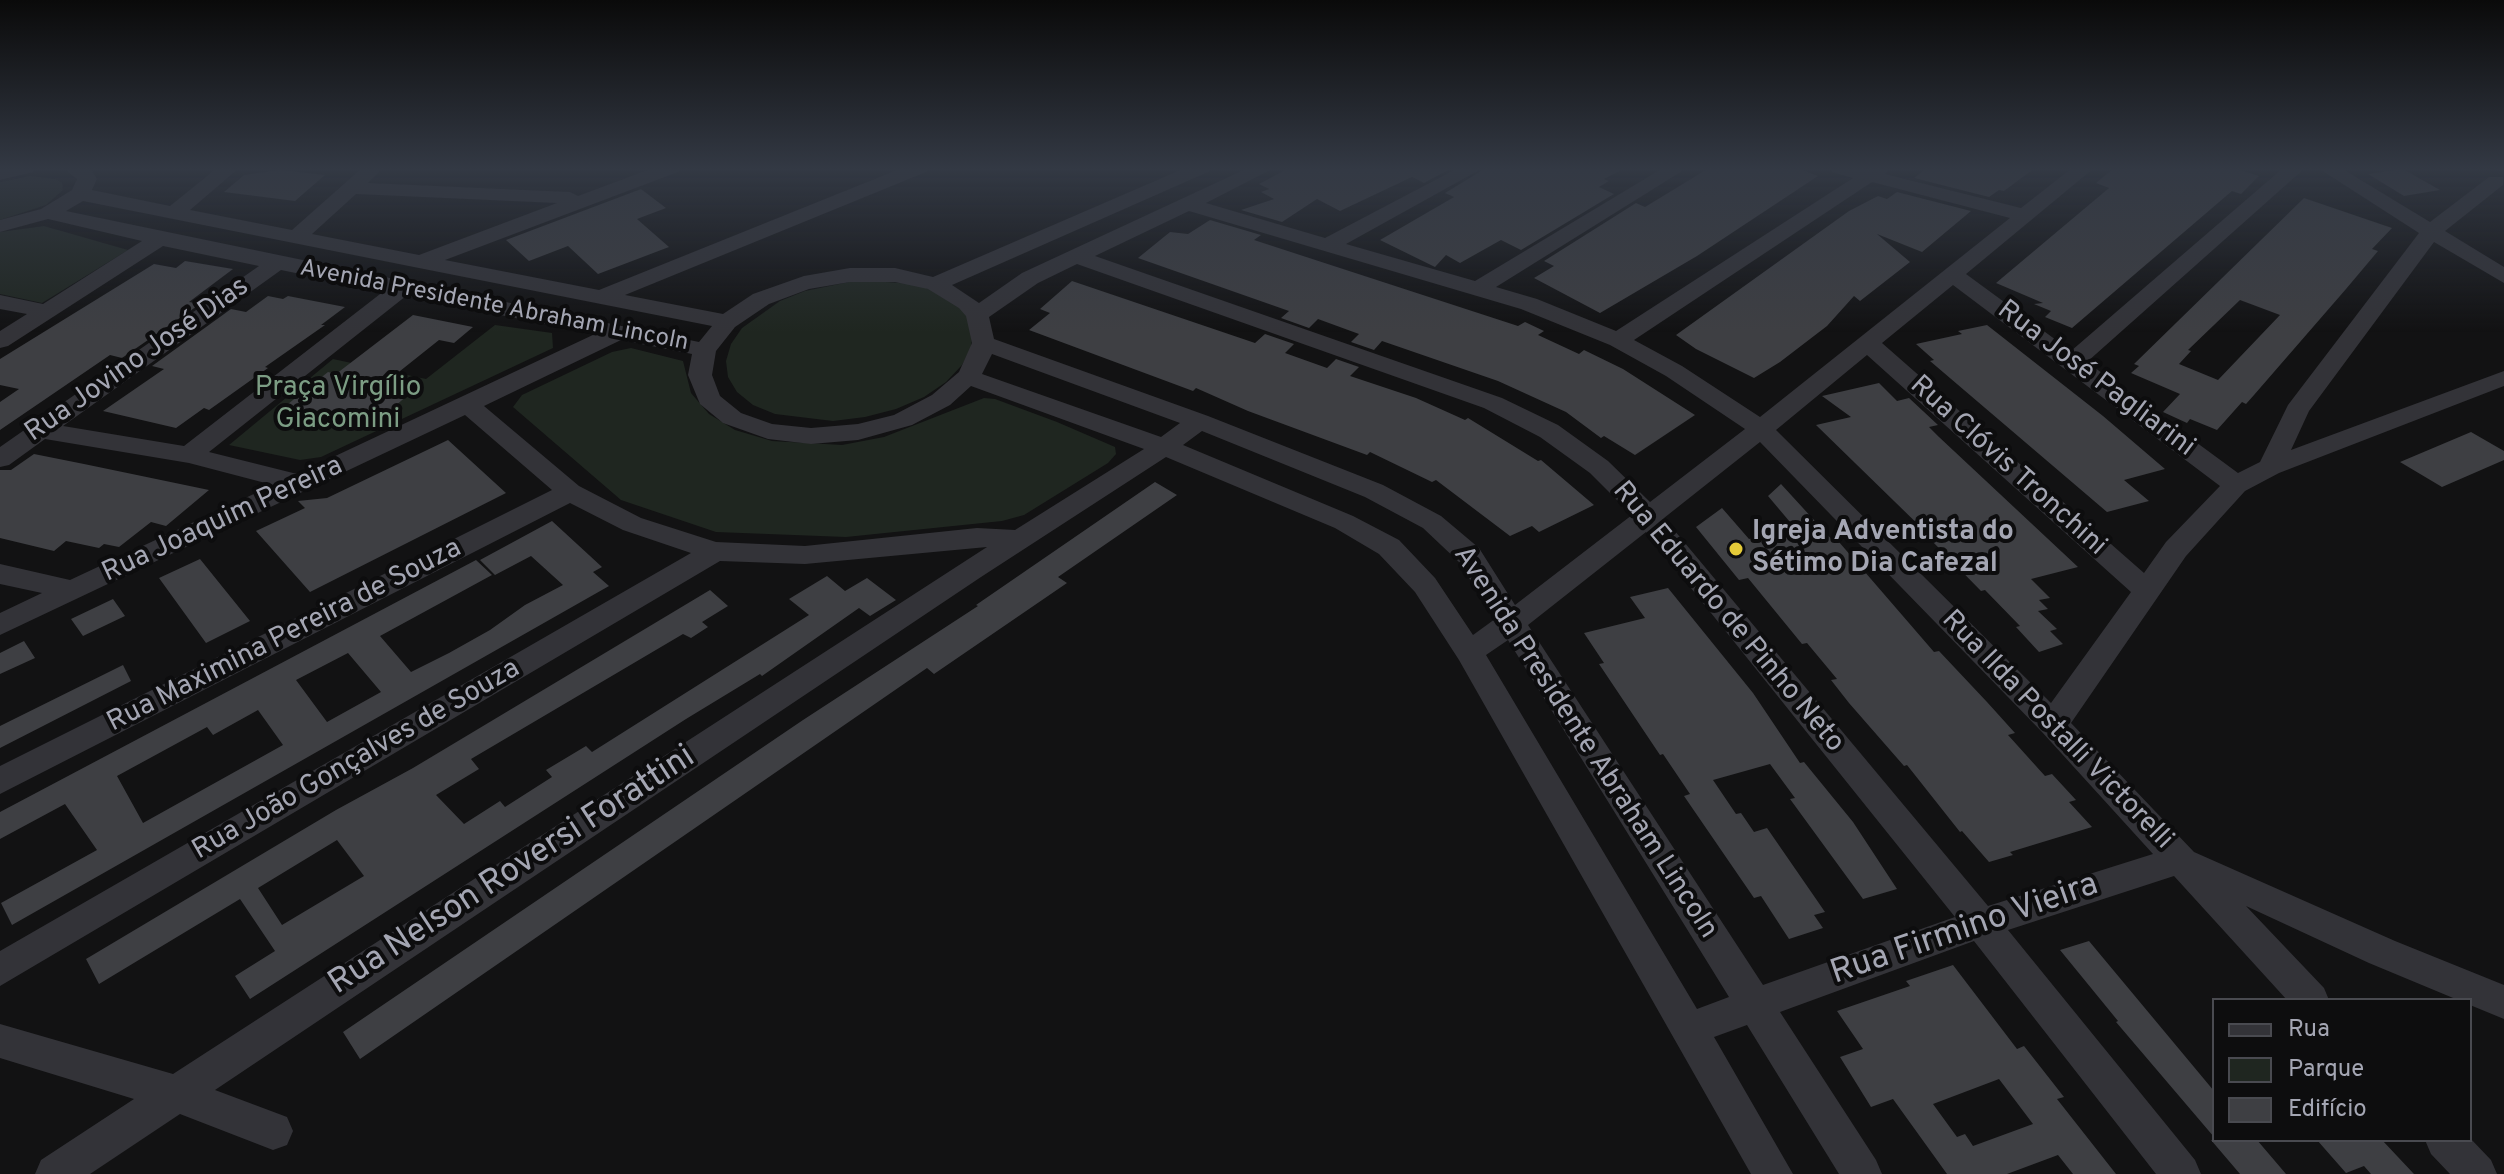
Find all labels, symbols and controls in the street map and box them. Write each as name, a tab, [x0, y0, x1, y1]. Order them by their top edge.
street label: Avenida Presidente Abraham Lincoln	[297, 255, 691, 359]
street label: Rua Jovino José Dias	[20, 271, 256, 451]
street label: Rua José Pagliarini	[1990, 295, 2200, 465]
street label: Rua Clóvis Tronchini	[1902, 370, 2112, 564]
park label: Praça Virgílio Giacomini	[255, 372, 421, 438]
street label: Rua Joaquim Pereira	[97, 451, 349, 591]
street label: Rua Eduardo de Pinho Neto	[1604, 476, 1850, 760]
place label: Igreja Adventista do Sétimo Dia Cafezal	[1752, 516, 2014, 582]
street label: Rua Maximina Pereira de Souza	[102, 533, 468, 741]
street label: Avenida Presidente Abraham Lincoln	[1444, 540, 1724, 946]
marker: Igreja Adventista do Sétimo Dia Cafezal	[1727, 540, 1745, 558]
street label: Rua Ilda Postalli Victorelli	[1933, 605, 2179, 857]
street label: Rua João Gonçalves de Souza	[187, 653, 527, 869]
street label: Rua Nelson Roversi Forattini	[322, 738, 704, 1006]
street label: Rua Firmino Vieira	[1826, 866, 2104, 996]
legend	[2212, 998, 2472, 1142]
text: Rua	[2288, 1015, 2330, 1045]
text: Parque	[2288, 1055, 2364, 1085]
text: Edifício	[2288, 1095, 2367, 1125]

